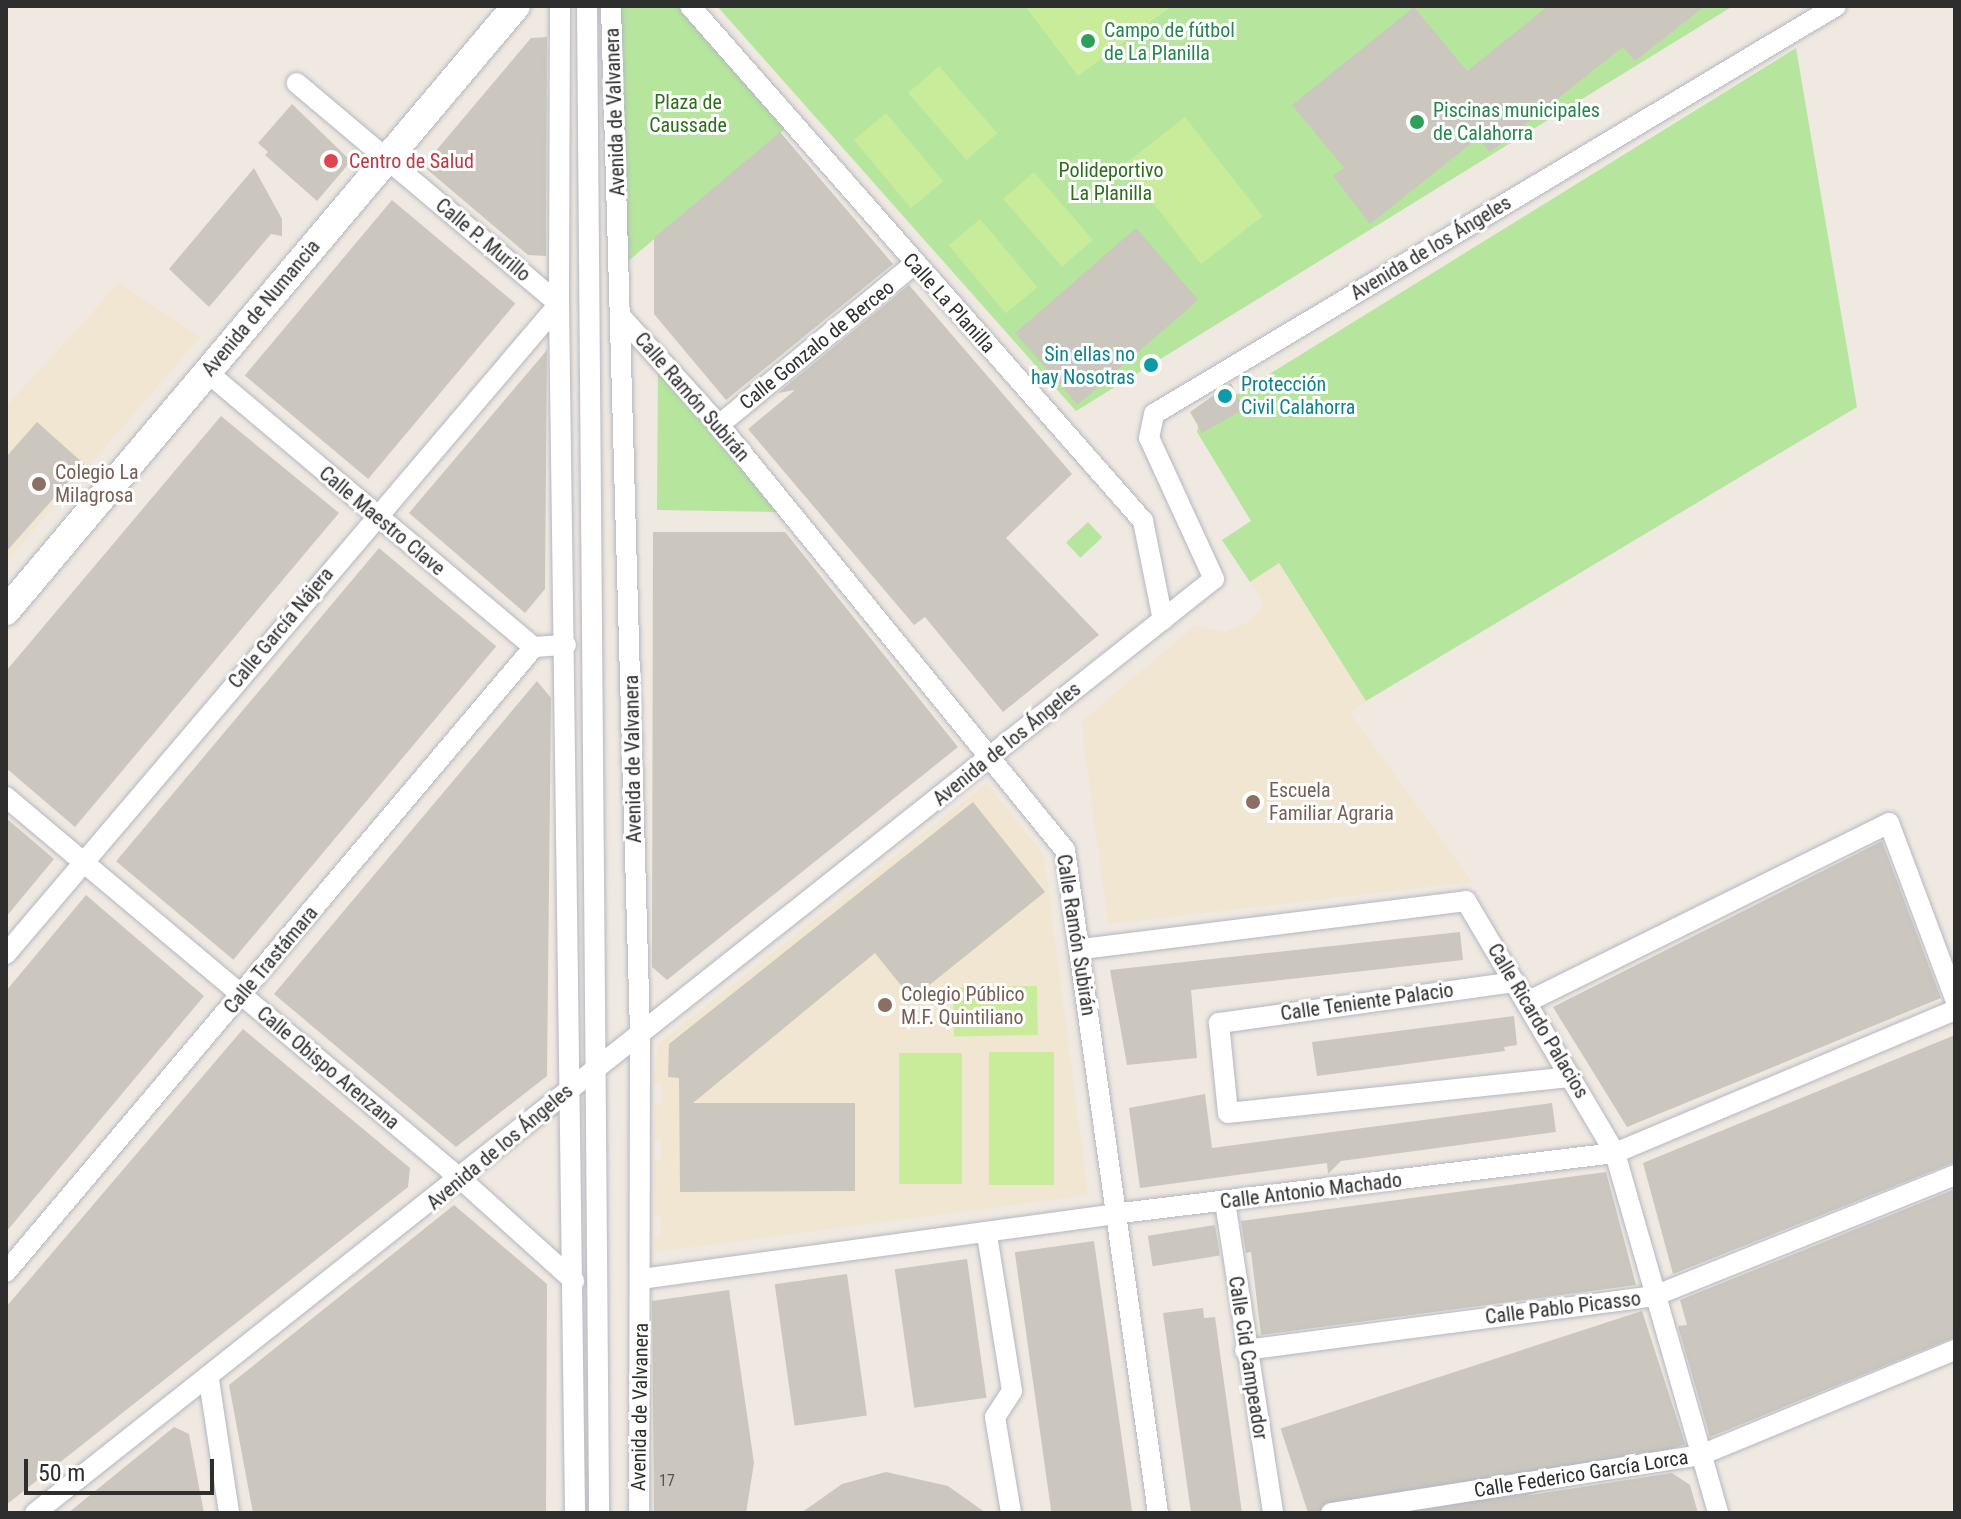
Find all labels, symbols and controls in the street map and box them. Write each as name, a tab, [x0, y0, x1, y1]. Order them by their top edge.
place label: Campo de fútbol de La Planilla	[1104, 18, 1235, 65]
street label: Avenida de Valvanera	[600, 27, 630, 197]
marker: Campo de fútbol de La Planilla	[1079, 32, 1097, 50]
park label: Plaza de Caussade	[649, 90, 727, 137]
place label: Piscinas municipales de Calahorra	[1433, 98, 1600, 145]
marker: Piscinas municipales de Calahorra	[1408, 113, 1426, 131]
place label: Centro de Salud	[349, 149, 474, 173]
marker: Centro de Salud	[320, 150, 342, 172]
park label: Polideportivo La Planilla	[1059, 158, 1163, 205]
street label: Avenida de los Ángeles	[1346, 191, 1516, 305]
street label: Calle P. Murillo	[431, 193, 535, 287]
street label: Avenida de Numancia	[197, 235, 325, 381]
street label: Calle La Planilla	[898, 248, 1000, 358]
street label: Calle Gonzalo de Berceo	[735, 275, 899, 415]
street label: Calle Ramón Subirán	[629, 328, 755, 466]
place label: Sin ellas no hay Nosotras	[1031, 342, 1135, 389]
marker: Sin ellas no hay Nosotras	[1142, 356, 1160, 374]
place label: Protección Civil Calahorra	[1241, 372, 1355, 419]
marker: Protección Civil Calahorra	[1216, 387, 1234, 405]
place label: Colegio La Milagrosa	[55, 460, 139, 507]
street label: Calle Maestro Clave	[314, 461, 450, 581]
marker: Colegio La Milagrosa	[30, 475, 48, 493]
street label: Calle García Nájera	[223, 563, 339, 693]
street label: Avenida de Valvanera	[620, 675, 646, 843]
street label: Avenida de los Ángeles	[928, 677, 1086, 811]
place label: Escuela Familiar Agraria	[1269, 778, 1394, 825]
marker: Escuela Familiar Agraria	[1244, 793, 1262, 811]
street label: Calle Ramón Subirán	[1051, 853, 1101, 1017]
street label: Calle Trastámara	[219, 901, 323, 1019]
street label: Calle Ricardo Palacios	[1482, 939, 1594, 1103]
street label: Calle Teniente Palacio	[1279, 978, 1455, 1026]
place label: Colegio Público M.F. Quintiliano	[901, 982, 1024, 1029]
marker: Colegio Público M.F. Quintiliano	[876, 996, 894, 1014]
street label: Calle Obispo Arenzana	[252, 1002, 404, 1134]
street label: Avenida de los Ángeles	[422, 1079, 578, 1215]
street label: Calle Antonio Machado	[1219, 1168, 1403, 1214]
street label: Calle Cid Campeador	[1223, 1274, 1273, 1442]
street label: Calle Pablo Picasso	[1484, 1287, 1642, 1329]
street label: Avenida de Valvanera	[627, 1323, 653, 1491]
scale bar	[28, 1443, 218, 1493]
street label: Calle Federico García Lorca	[1472, 1445, 1690, 1503]
text: 50 m	[38, 1459, 85, 1487]
house number: 17	[659, 1471, 675, 1491]

